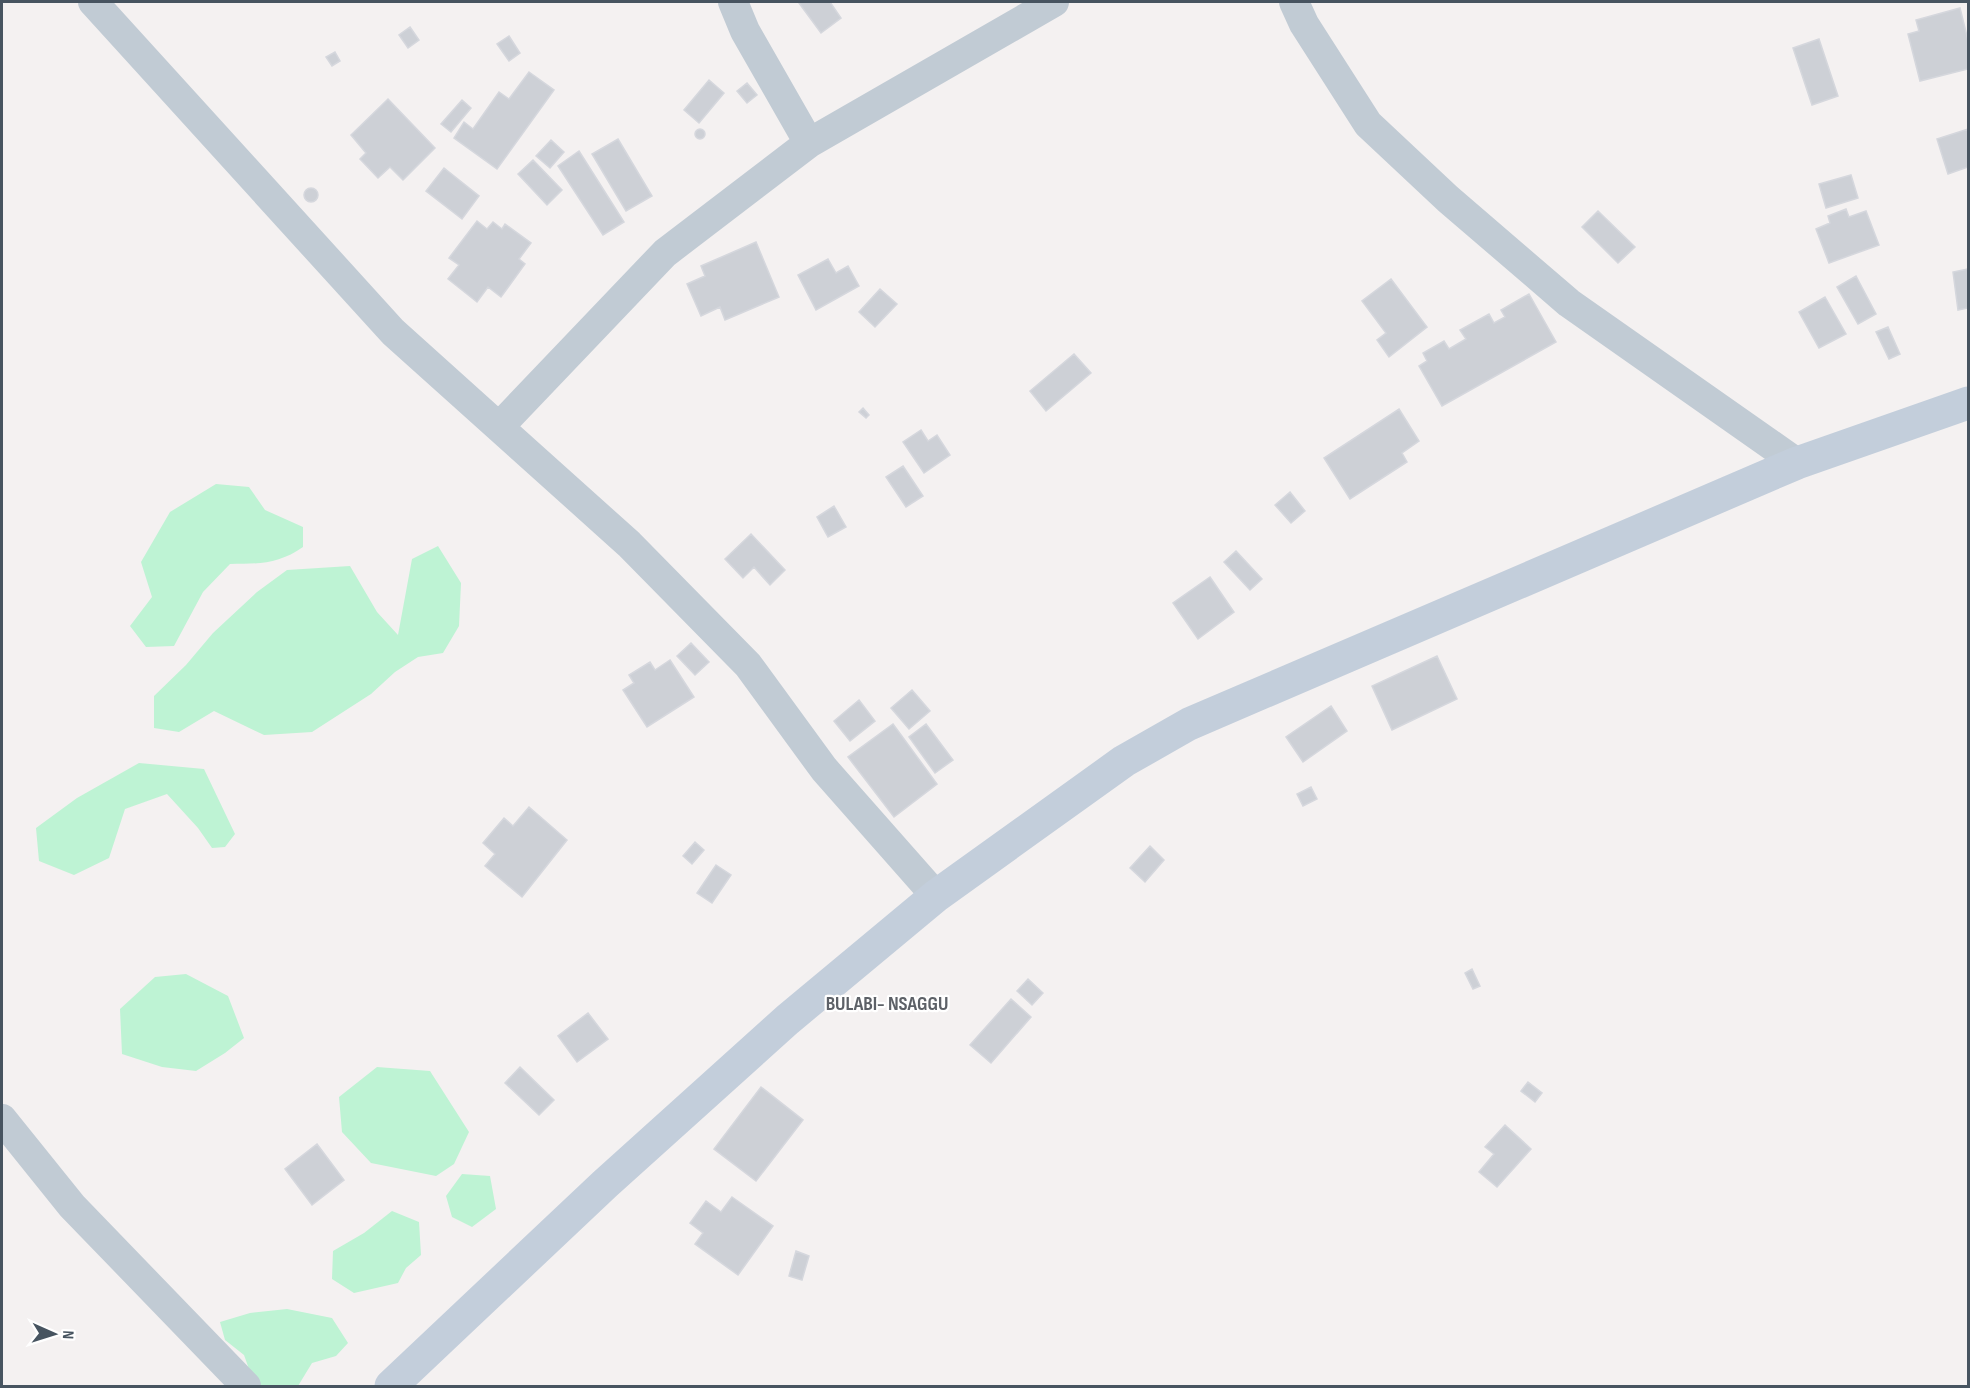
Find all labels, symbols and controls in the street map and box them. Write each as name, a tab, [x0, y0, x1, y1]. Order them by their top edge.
district label: BULABI- NSAGGU	[826, 992, 948, 1016]
north arrow	[24, 1304, 84, 1364]
text: N	[58, 1330, 77, 1339]

